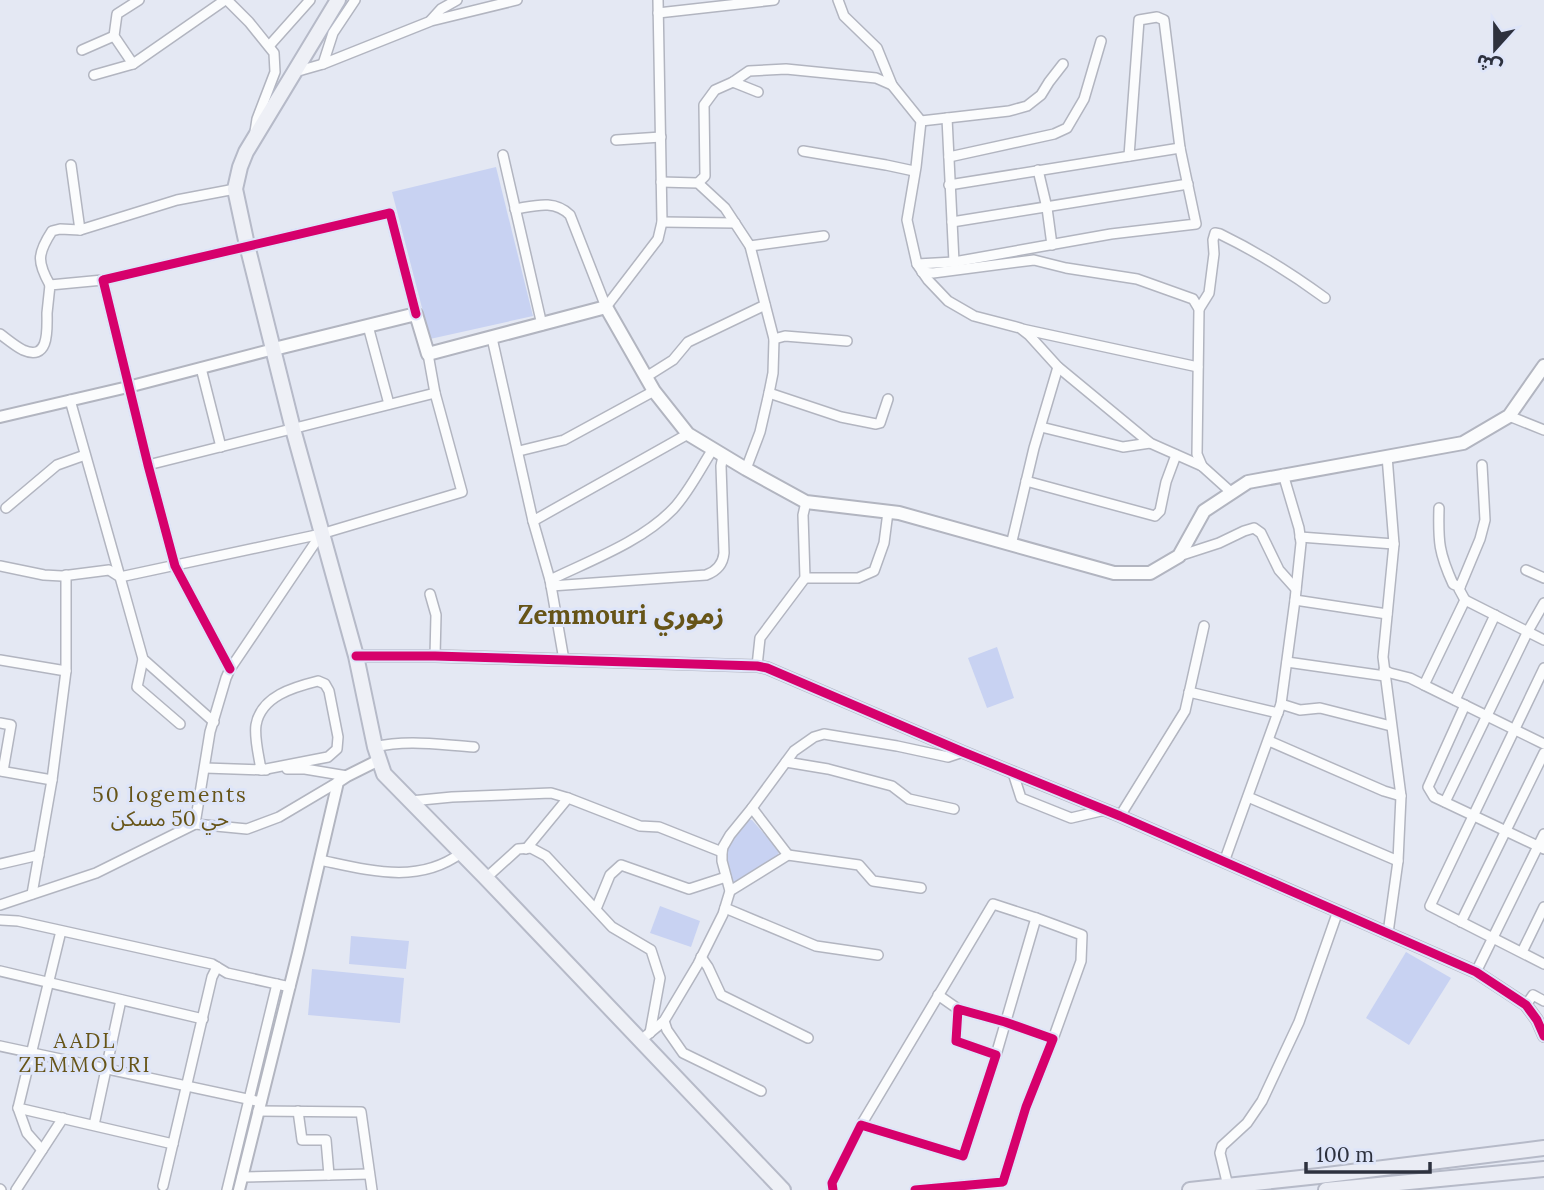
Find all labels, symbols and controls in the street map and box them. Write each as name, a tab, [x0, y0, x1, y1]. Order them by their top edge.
north arrow	[1460, 14, 1530, 84]
text: ش	[1472, 49, 1505, 81]
district label: Zemmouri زموري	[518, 598, 724, 636]
district label: 50 logements حي 50 مسكن	[92, 781, 248, 835]
district label: AADL ZEMMOURI	[19, 1027, 151, 1078]
scale bar	[1306, 1130, 1430, 1174]
text: 100 m	[1316, 1141, 1374, 1168]

